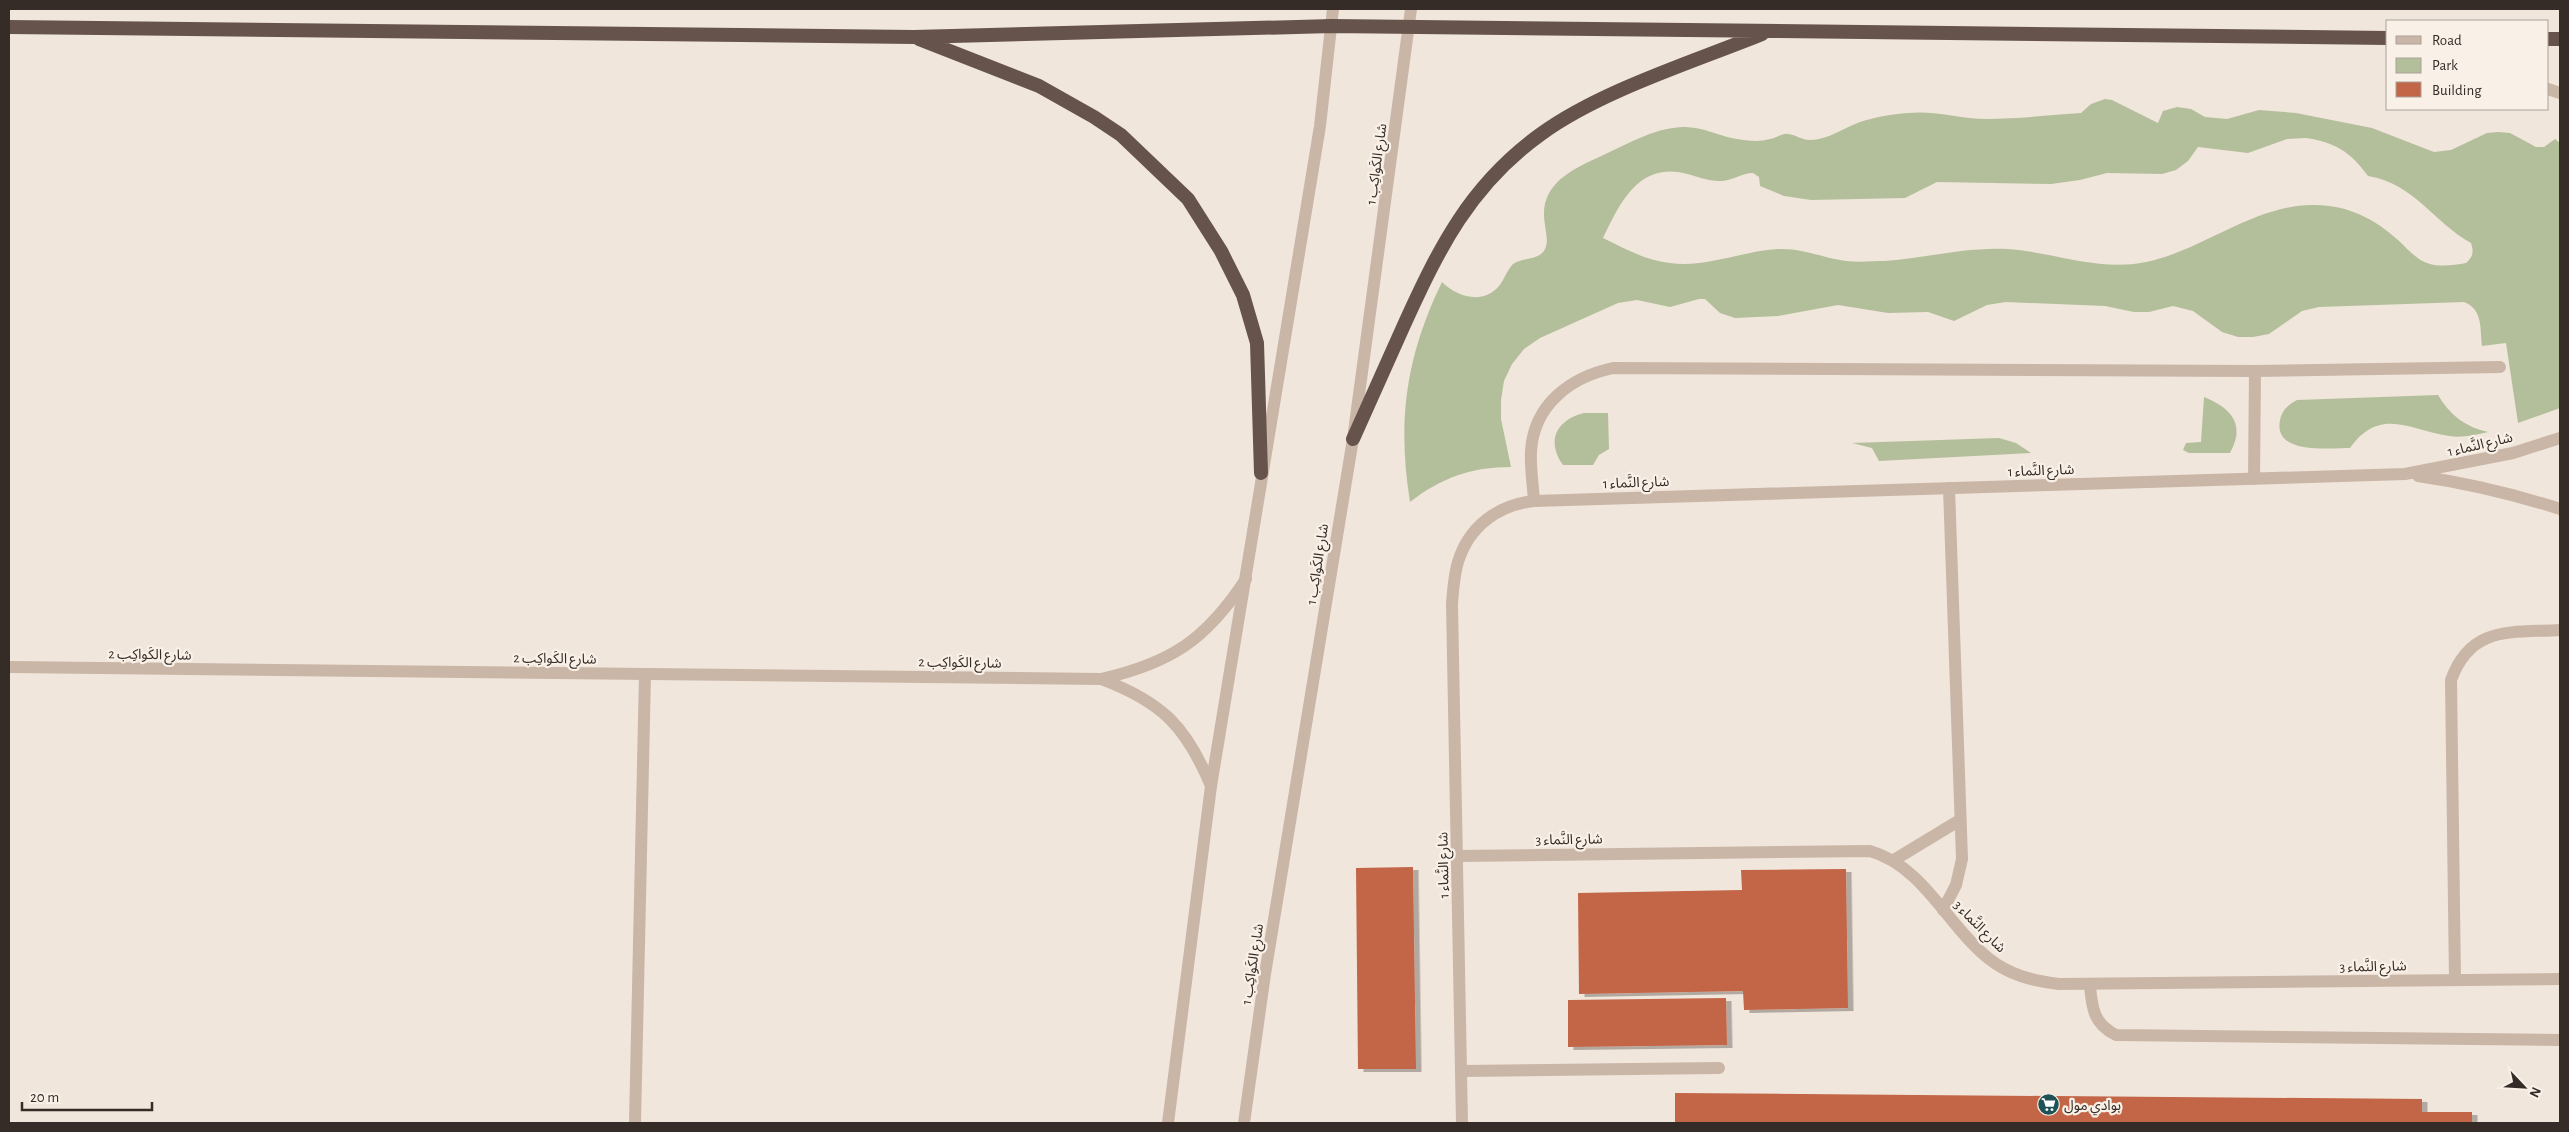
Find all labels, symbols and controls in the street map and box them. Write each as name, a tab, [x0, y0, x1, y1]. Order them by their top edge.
legend	[2386, 20, 2549, 110]
text: Road	[2432, 33, 2462, 48]
text: Park	[2432, 58, 2458, 73]
text: Building	[2432, 83, 2482, 98]
street label: شارع الكَواكِب 1	[1362, 122, 1393, 206]
street label: شارع النَّماء 1	[2446, 428, 2515, 462]
street label: شارع النَّماء 1	[2007, 460, 2075, 482]
street label: شارع النَّماء 1	[1602, 472, 1670, 494]
street label: شارع الكَواكِب 1	[1303, 522, 1334, 606]
street label: شارع الكَواكِب 2	[108, 645, 192, 666]
street label: شارع الكَواكِب 2	[513, 649, 597, 670]
street label: شارع الكَواكِب 2	[918, 653, 1002, 674]
street label: شارع النَّماء 3	[1535, 829, 1603, 851]
street label: شارع النَّماء 1	[1433, 832, 1455, 898]
street label: شارع النَّماء 3	[1948, 896, 2010, 958]
street label: شارع الكَواكِب 1	[1238, 922, 1269, 1006]
street label: شارع النَّماء 3	[2339, 956, 2407, 978]
north arrow	[2499, 1062, 2549, 1112]
scale bar	[22, 1080, 152, 1112]
text: N	[2526, 1085, 2543, 1099]
text: 20 m	[30, 1090, 59, 1105]
supermarket icon: بوادي مول	[2036, 1093, 2060, 1117]
place label: بوادي مول	[2064, 1099, 2121, 1116]

